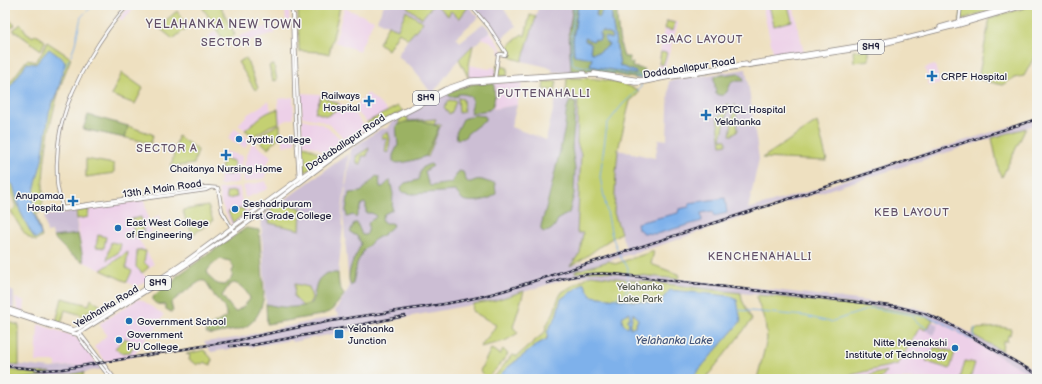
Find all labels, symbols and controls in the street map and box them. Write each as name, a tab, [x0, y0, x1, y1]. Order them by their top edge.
district label: YELAHANKA NEW TOWN	[145, 17, 302, 32]
district label: ISAAC LAYOUT	[657, 33, 743, 46]
district label: SECTOR B	[201, 36, 263, 49]
road number: SH9	[858, 40, 884, 54]
street label: Doddaballapur Road	[642, 55, 736, 81]
marker: CRPF Hospital	[926, 70, 938, 82]
place label: CRPF Hospital	[941, 71, 1007, 83]
district label: PUTTENAHALLI	[497, 87, 591, 100]
place label: Railways Hospital	[321, 90, 360, 114]
road number: SH9	[413, 91, 439, 105]
marker: Railways Hospital	[363, 95, 375, 107]
place label: KPTCL Hospital Yelahanka	[714, 104, 785, 128]
marker: KPTCL Hospital Yelahanka	[700, 109, 712, 121]
street label: Doddaballapur Road	[304, 112, 388, 174]
marker: Jyothi College	[234, 134, 244, 144]
place label: Jyothi College	[247, 134, 311, 146]
district label: SECTOR A	[136, 142, 198, 155]
marker: Chaitanya Nursing Home	[220, 149, 232, 161]
place label: Chaitanya Nursing Home	[170, 163, 282, 175]
street label: 13th A Main Road	[122, 177, 202, 200]
place label: Anupamaa Hospital	[16, 190, 64, 214]
marker: Anupamaa Hospital	[67, 195, 79, 207]
place label: Seshadripuram First Grade College	[243, 198, 331, 222]
marker: Seshadripuram First Grade College	[230, 204, 240, 214]
district label: KEB LAYOUT	[874, 206, 950, 219]
place label: East West College of Engineering	[126, 217, 209, 241]
marker: East West College of Engineering	[113, 223, 123, 233]
district label: KENCHENAHALLI	[708, 250, 812, 263]
road number: SH9	[145, 276, 171, 290]
park label: Yelahanka Lake Park	[616, 281, 663, 305]
street label: Yelahanka Road	[71, 283, 141, 331]
marker: Government School	[124, 316, 134, 326]
place label: Government School	[137, 316, 226, 328]
place label: Yelahanka Junction	[347, 323, 394, 347]
marker: Yelahanka Junction	[333, 328, 345, 340]
place label: Government PU College	[127, 329, 183, 353]
water label: Yelahanka Lake	[635, 334, 713, 347]
marker: Government PU College	[114, 335, 124, 345]
place label: Nitte Meenakshi Institute of Technology	[846, 337, 947, 361]
marker: Nitte Meenakshi Institute of Technology	[950, 343, 960, 353]

